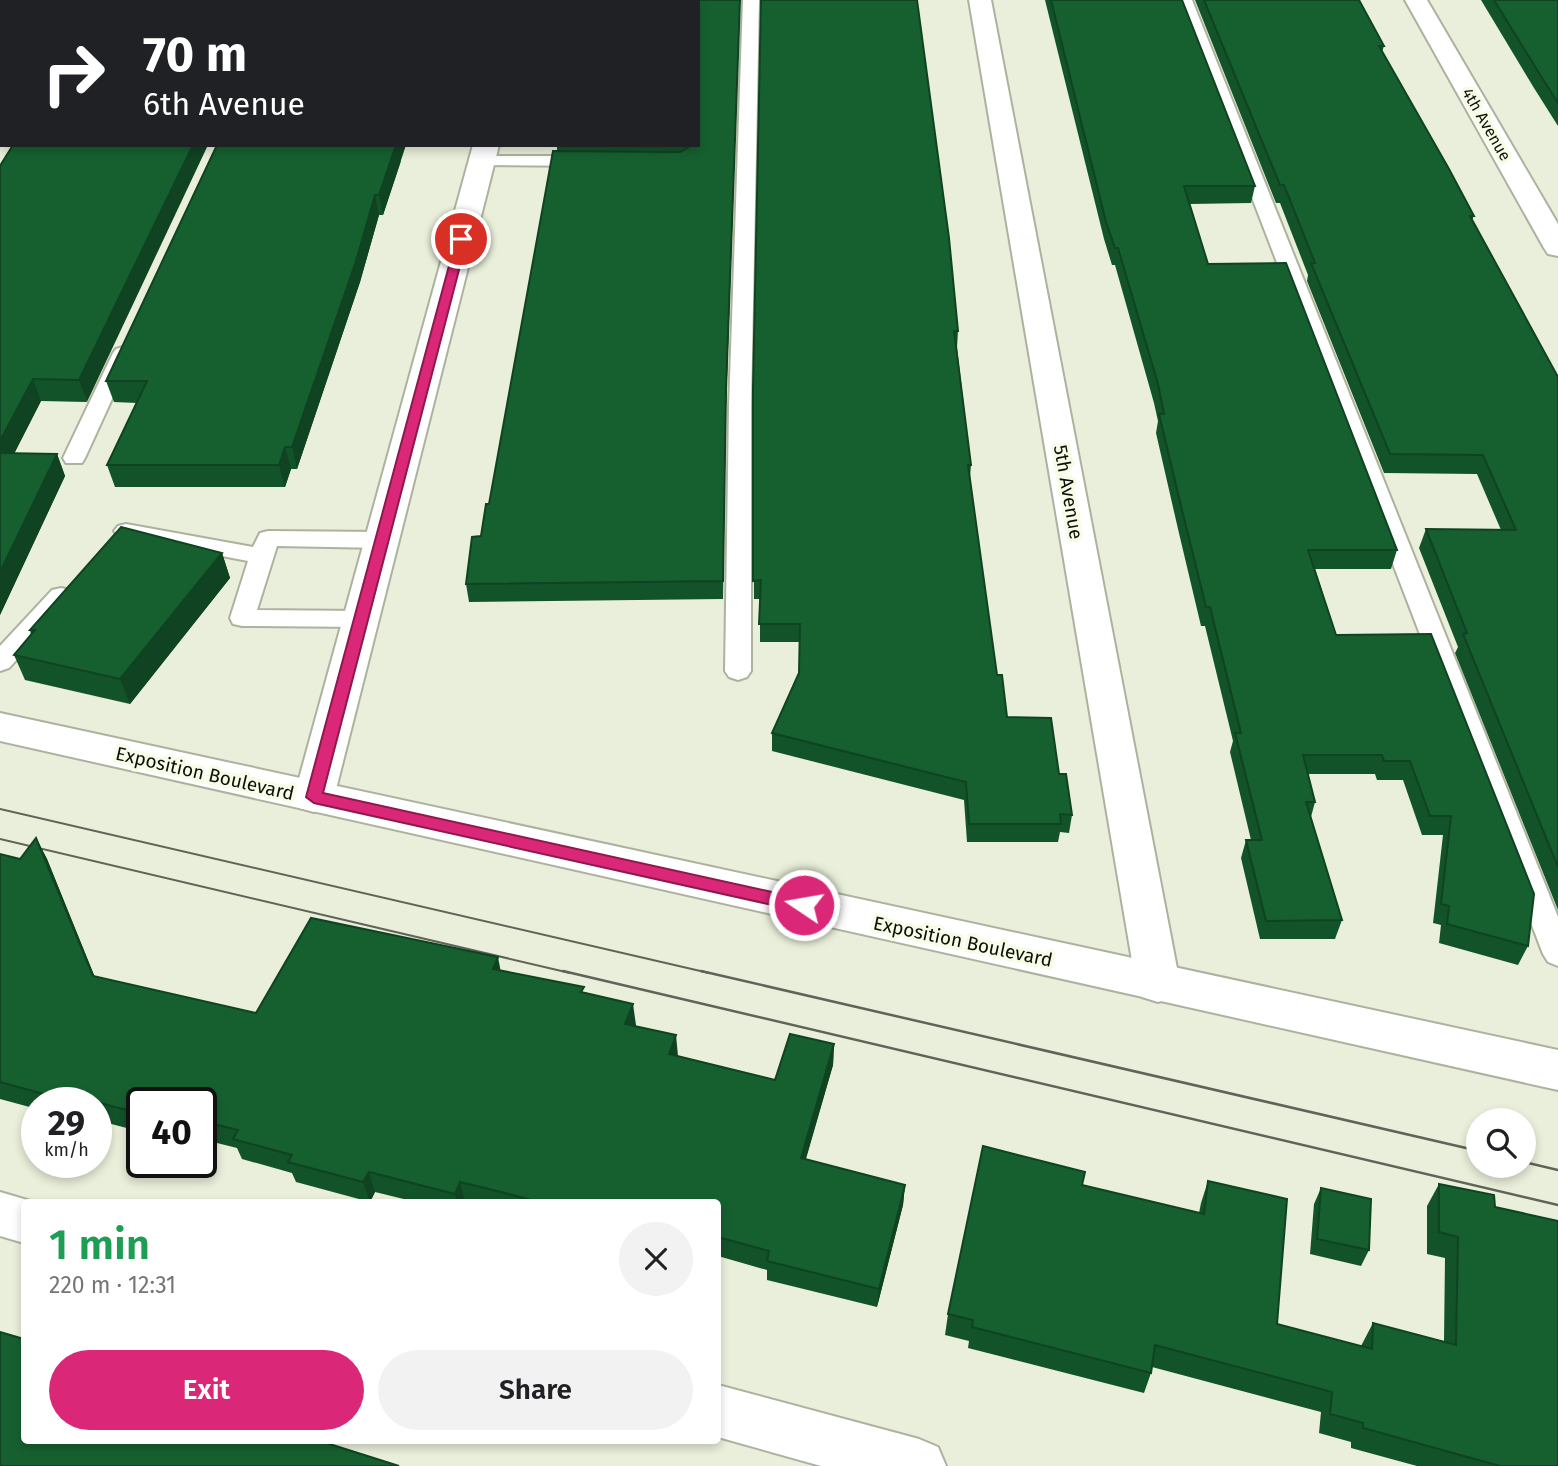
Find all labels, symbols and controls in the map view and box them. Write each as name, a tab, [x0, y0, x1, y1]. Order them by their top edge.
text: 70 m	[143, 25, 247, 84]
icon: right	[28, 28, 119, 119]
street label: 4th Avenue	[1458, 84, 1515, 164]
text: 6th Avenue	[143, 85, 305, 123]
pin	[431, 209, 491, 269]
icon: arrive	[442, 220, 480, 258]
street label: 5th Avenue	[1049, 443, 1088, 541]
street label: Exposition Boulevard	[113, 742, 296, 805]
position arrow	[767, 868, 841, 942]
street label: Exposition Boulevard	[871, 911, 1055, 972]
speed limit sign: 40	[126, 1087, 217, 1178]
text: 29	[48, 1102, 85, 1144]
map controls	[1466, 1108, 1536, 1178]
button: search	[1466, 1108, 1536, 1178]
text: km/h	[44, 1139, 89, 1161]
text: 1 min	[49, 1220, 150, 1270]
button: close	[619, 1222, 693, 1296]
text: 220 m · 12:31	[49, 1271, 176, 1299]
button: Exit	[49, 1350, 364, 1430]
button: Share	[378, 1350, 693, 1430]

